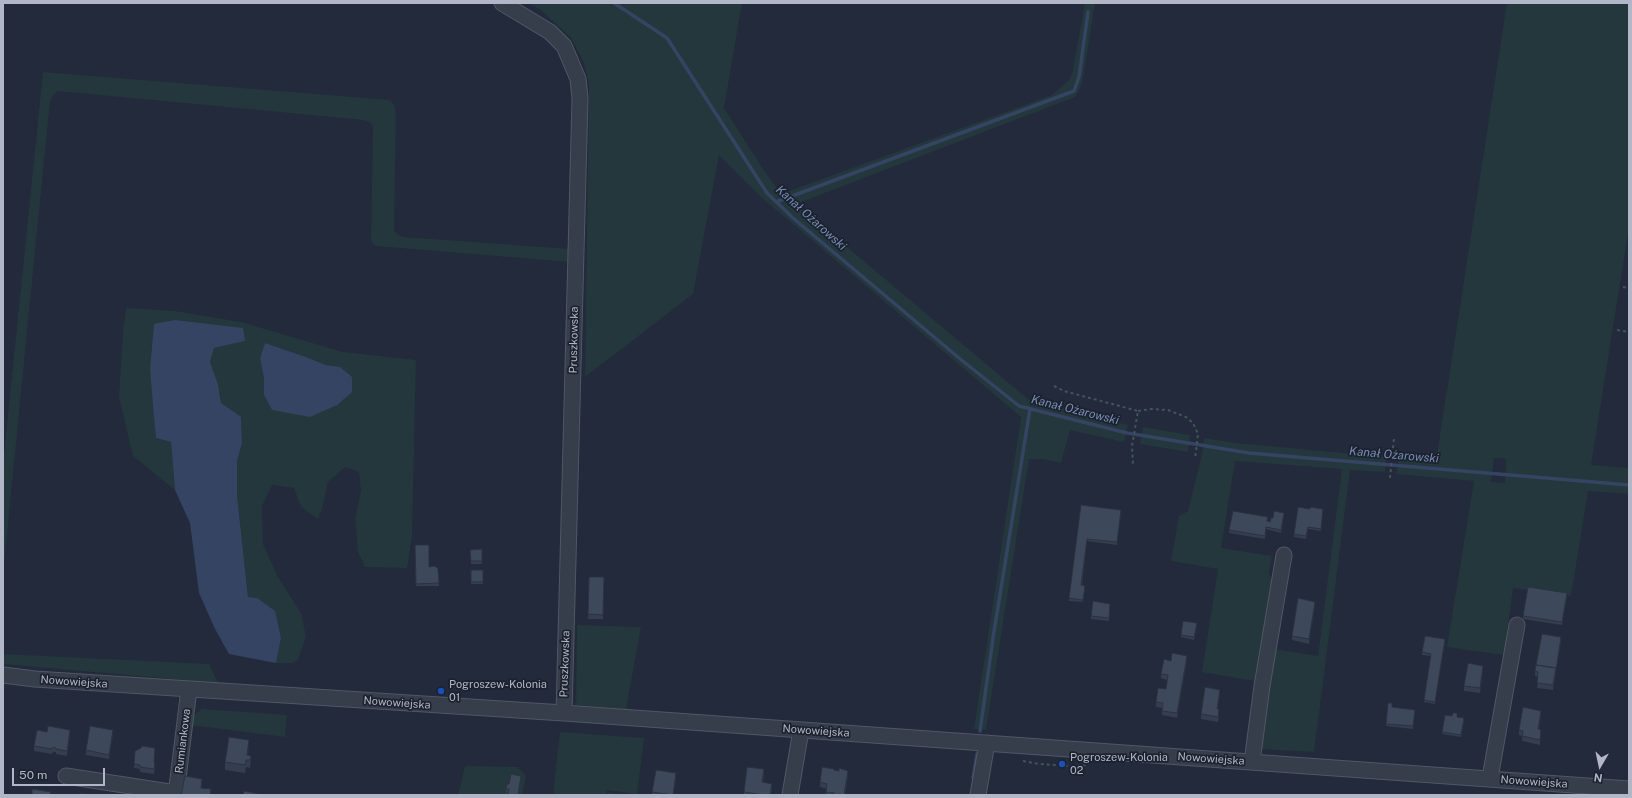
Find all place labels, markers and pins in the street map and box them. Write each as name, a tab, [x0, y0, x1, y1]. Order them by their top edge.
place label: Pogroszew-Kolonia 01	[449, 678, 547, 704]
marker: Pogroszew-Kolonia 01	[436, 686, 446, 696]
place label: Pogroszew-Kolonia 02	[1070, 751, 1168, 777]
marker: Pogroszew-Kolonia 02	[1057, 759, 1067, 769]

